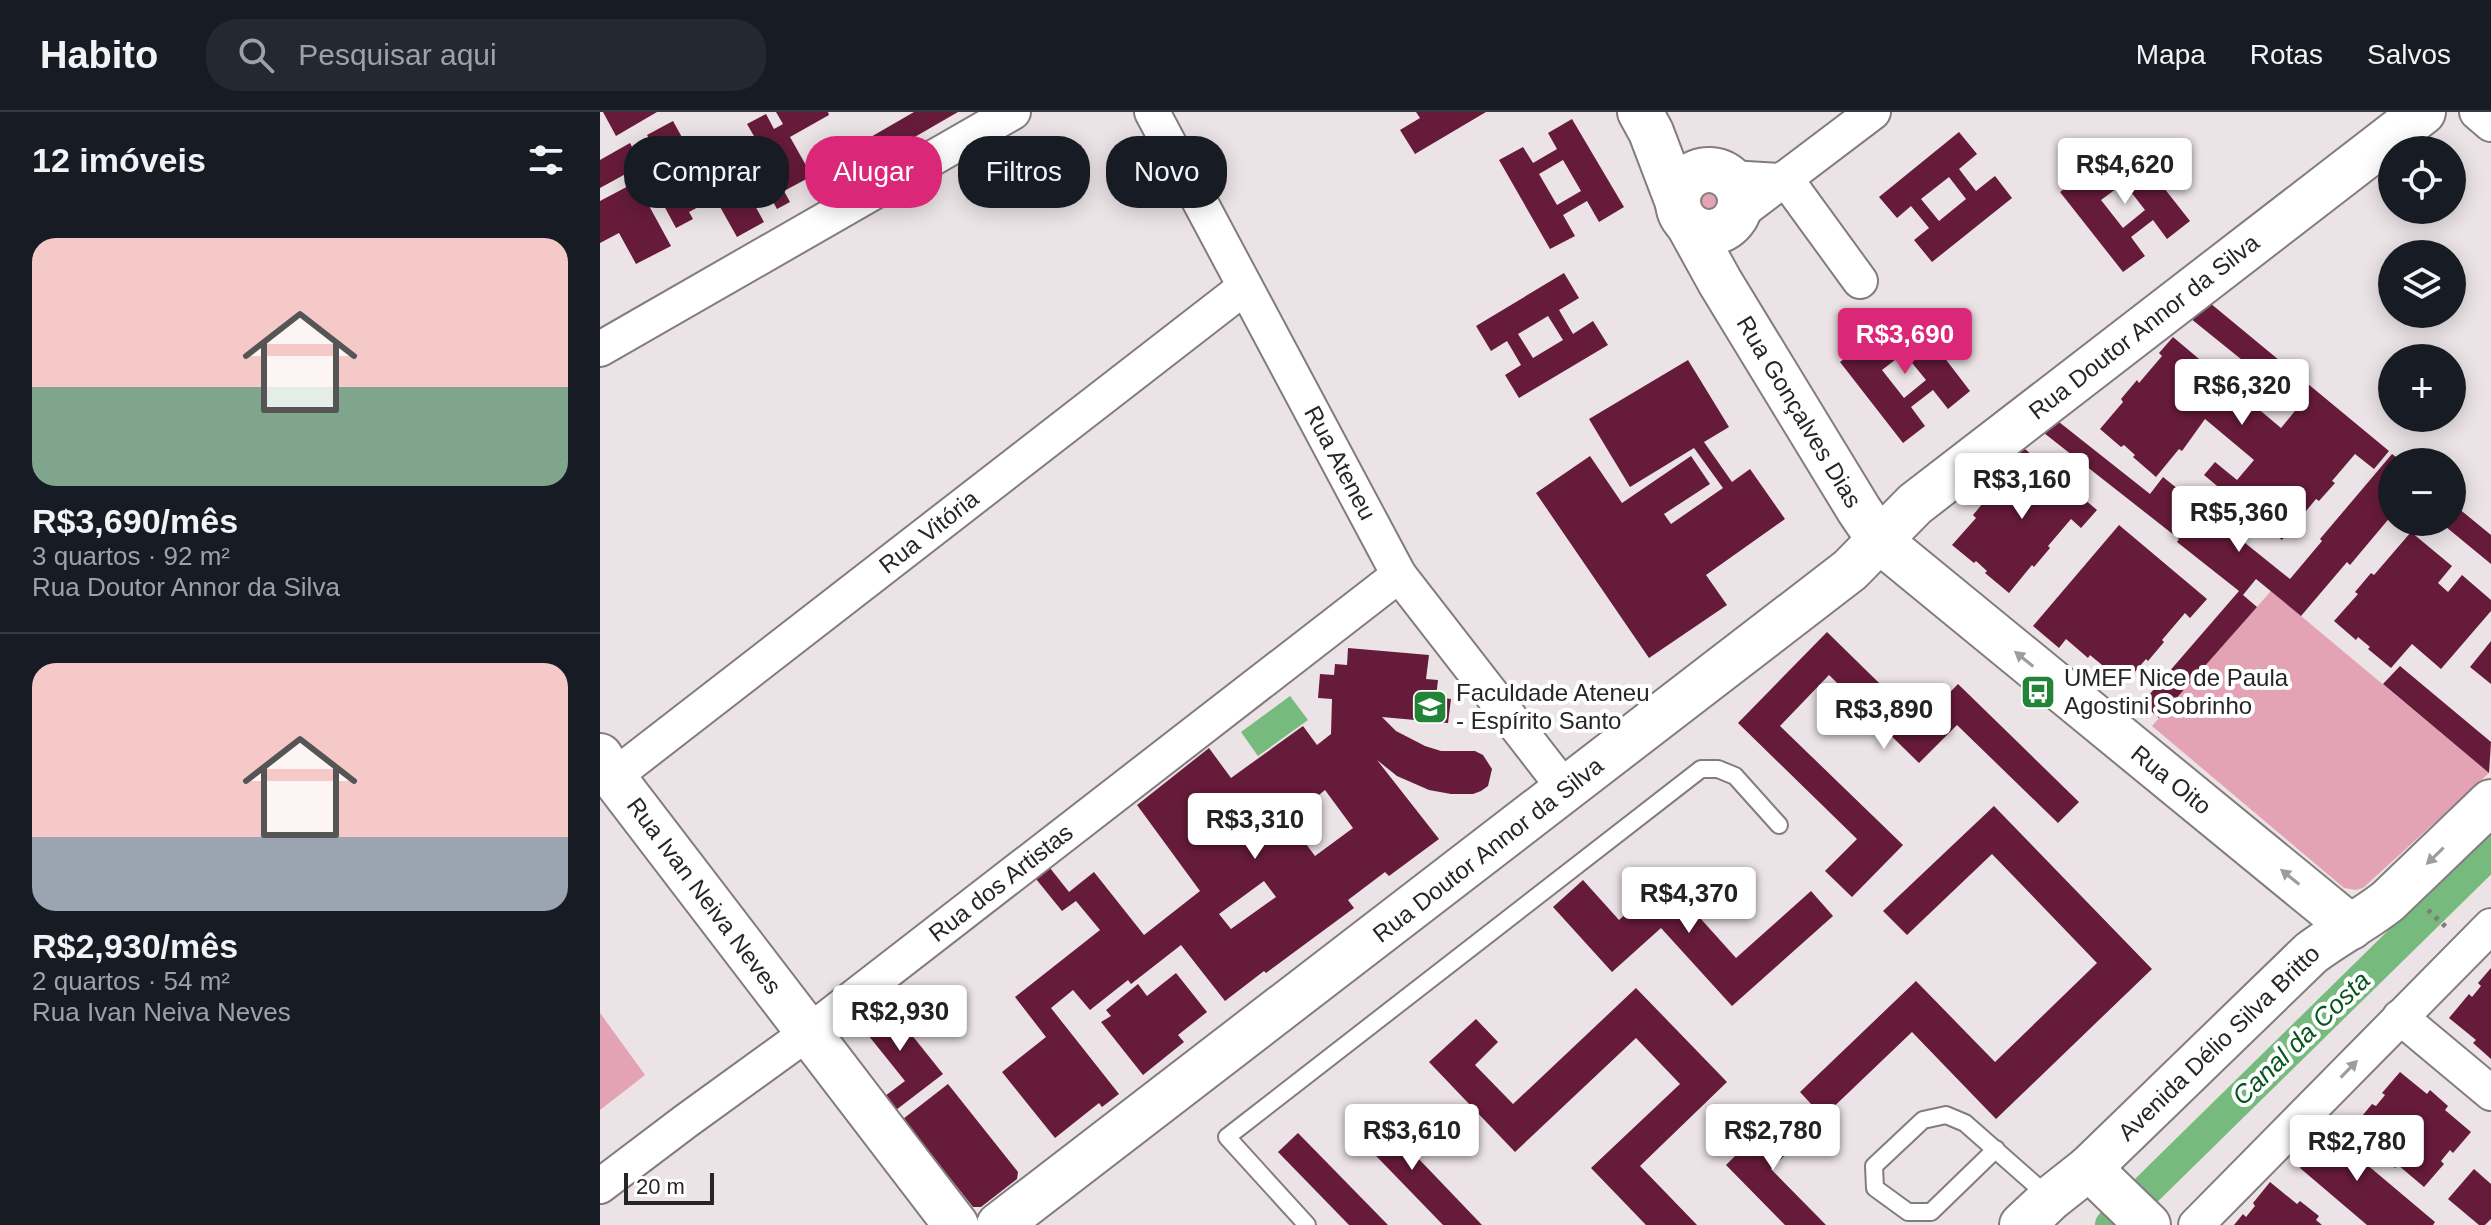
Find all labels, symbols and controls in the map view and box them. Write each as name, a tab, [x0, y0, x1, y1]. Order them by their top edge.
search box	[206, 19, 766, 91]
icon: search	[234, 33, 278, 77]
text: Habito	[40, 34, 158, 76]
text: Pesquisar aqui	[298, 38, 497, 71]
text: Mapa	[2136, 39, 2206, 70]
text: Rotas	[2250, 39, 2323, 70]
text: Salvos	[2367, 39, 2451, 70]
chip: Comprar	[624, 136, 789, 208]
chip: Alugar	[805, 136, 942, 208]
chip: Filtros	[958, 136, 1090, 208]
chip: Novo	[1106, 136, 1227, 208]
map controls	[2378, 136, 2466, 536]
button: locate	[2378, 136, 2466, 224]
icon: filters	[524, 138, 568, 182]
pin: R$4,620	[2051, 138, 2199, 206]
text: 12 imóveis	[32, 141, 206, 179]
text: R$4,620	[2076, 149, 2174, 179]
street label: Rua Doutor Annor da Silva	[2023, 228, 2264, 425]
button: layers	[2378, 240, 2466, 328]
icon: home	[228, 290, 372, 434]
pin: R$3,690	[1831, 308, 1979, 376]
street label: Rua Gonçalves Dias	[1732, 311, 1867, 512]
text: R$3,690	[1856, 319, 1954, 349]
button: +	[2378, 344, 2466, 432]
pin: R$6,320	[2168, 359, 2316, 427]
text: R$6,320	[2193, 370, 2291, 400]
street label: Rua Ateneu	[1299, 401, 1382, 524]
button: −	[2378, 448, 2466, 536]
pin: R$3,160	[1948, 453, 2096, 521]
text: R$3,160	[1973, 464, 2071, 494]
street label: Rua Vitória	[874, 484, 984, 579]
pin: R$5,360	[2165, 486, 2313, 554]
text: R$5,360	[2190, 497, 2288, 527]
text: R$3,690/mês	[32, 502, 238, 540]
text: 3 quartos · 92 m²	[32, 541, 230, 571]
text: Rua Doutor Annor da Silva	[32, 572, 340, 602]
one-way arrow	[2015, 651, 2035, 668]
place label: UMEF Nice de Paula Agostini Sobrinho	[2064, 664, 2289, 719]
bus stop icon: UMEF Nice de Paula Agostini Sobrinho	[2019, 673, 2057, 711]
place label: Faculdade Ateneu - Espírito Santo	[1456, 679, 1650, 734]
pin: R$3,890	[1810, 683, 1958, 751]
school or university icon: Faculdade Ateneu - Espírito Santo	[1411, 688, 1449, 726]
text: R$3,890	[1835, 694, 1933, 724]
icon: home	[228, 715, 372, 859]
street label: Rua Oito	[2126, 739, 2217, 820]
street label: Rua Doutor Annor da Silva	[1367, 751, 1608, 948]
street label: Rua Ivan Neiva Neves	[622, 792, 787, 999]
pin: R$3,310	[1181, 793, 1329, 861]
text: R$3,310	[1206, 804, 1304, 834]
street label: Rua dos Artistas	[924, 818, 1078, 947]
one-way arrow	[2426, 846, 2445, 865]
pin: R$4,370	[1615, 867, 1763, 935]
one-way arrow	[2281, 869, 2301, 886]
text: R$4,370	[1640, 878, 1738, 908]
text: R$2,930/mês	[32, 927, 238, 965]
street label: Avenida Délio Silva Britto	[2113, 939, 2325, 1146]
water label: Canal da Costa	[2226, 965, 2376, 1111]
text: 2 quartos · 54 m²	[32, 966, 230, 996]
pin: R$2,930	[826, 985, 974, 1053]
text: R$2,930	[851, 996, 949, 1026]
text: Rua Ivan Neiva Neves	[32, 997, 291, 1027]
one-way arrow	[2339, 1060, 2357, 1079]
pin: R$3,610	[1338, 1104, 1486, 1172]
pin: R$2,780	[1699, 1104, 1847, 1172]
text: R$3,610	[1363, 1115, 1461, 1145]
text: R$2,780	[1724, 1115, 1822, 1145]
pin: R$2,780	[2283, 1115, 2431, 1183]
text: R$2,780	[2308, 1126, 2406, 1156]
scale bar	[624, 1169, 714, 1205]
text: 20 m	[636, 1174, 685, 1199]

